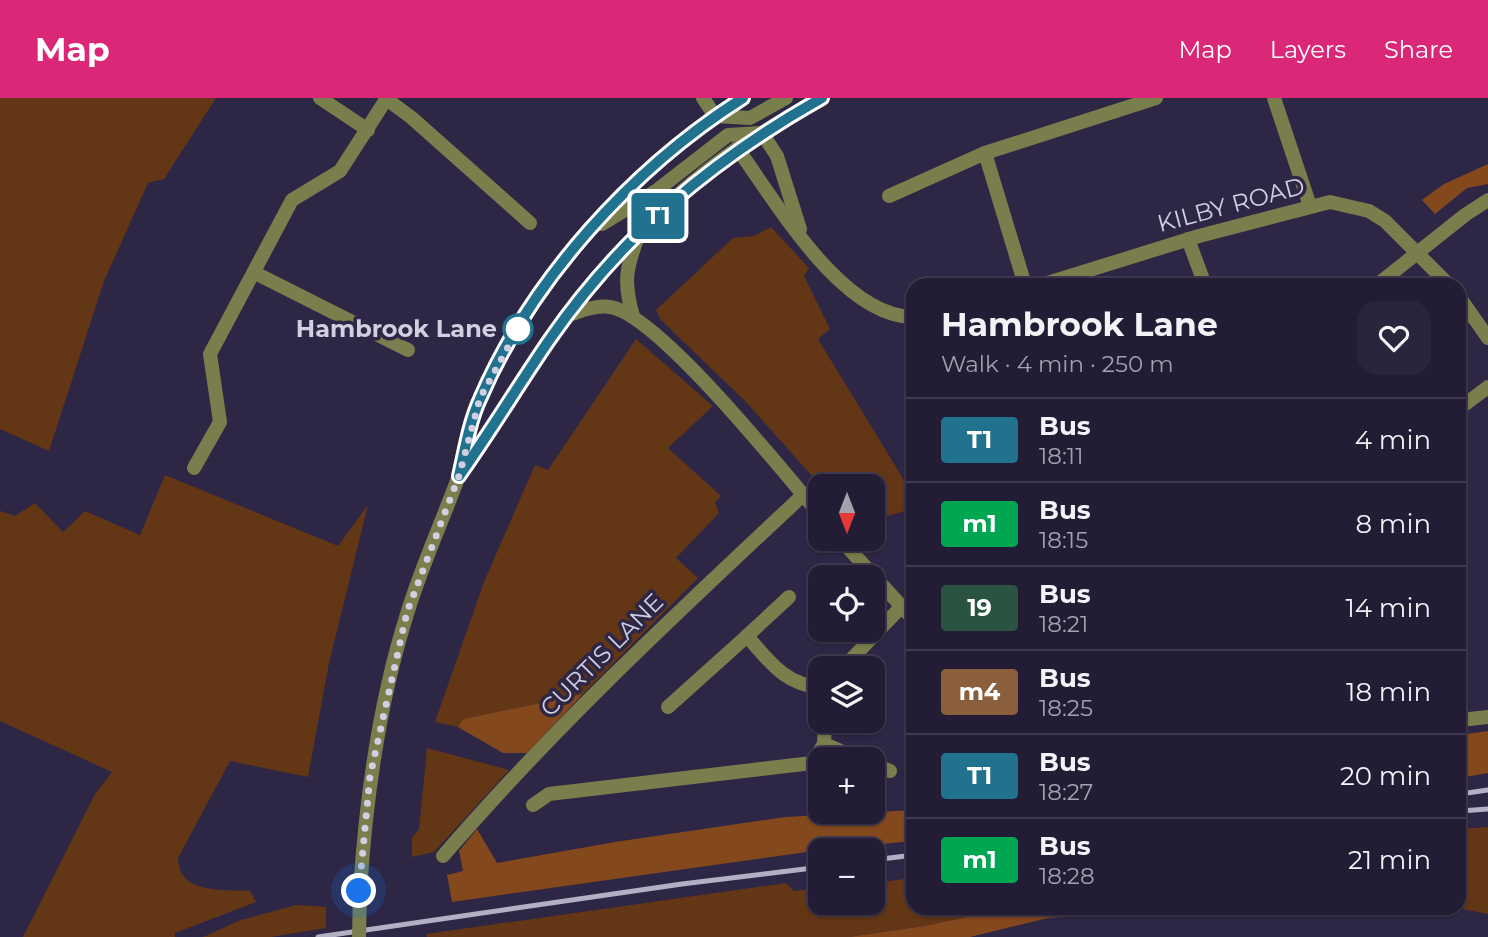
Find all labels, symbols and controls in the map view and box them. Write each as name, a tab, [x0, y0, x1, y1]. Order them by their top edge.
text: Map	[35, 29, 110, 69]
text: Map	[1178, 35, 1232, 64]
text: Layers	[1270, 35, 1346, 64]
text: Share	[1384, 35, 1453, 64]
street label: KILBY ROAD	[1154, 171, 1308, 238]
line badge: T1	[626, 193, 690, 239]
text: T1	[645, 201, 671, 230]
button: heart	[1357, 301, 1431, 375]
text: Hambrook Lane	[941, 304, 1218, 344]
place label: Hambrook Lane	[296, 314, 497, 343]
marker: Hambrook Lane	[503, 314, 533, 344]
text: Walk · 4 min · 250 m	[941, 350, 1174, 378]
text: Bus	[1039, 410, 1091, 442]
text: 4 min	[1355, 424, 1431, 456]
text: T1	[967, 425, 992, 454]
text: 18:11	[1039, 442, 1083, 470]
north arrow	[808, 474, 886, 551]
map controls	[808, 474, 885, 915]
text: Bus	[1039, 494, 1091, 526]
text: 8 min	[1355, 508, 1431, 540]
text: m1	[962, 509, 997, 538]
text: 18:15	[1039, 526, 1088, 554]
button: locate	[808, 565, 885, 642]
text: Bus	[1039, 578, 1091, 610]
street label: CURTIS LANE	[534, 587, 669, 722]
text: 14 min	[1345, 592, 1431, 624]
text: 19	[967, 593, 992, 622]
text: 18:21	[1039, 610, 1088, 638]
button: layers	[808, 656, 885, 733]
text: Bus	[1039, 662, 1091, 694]
text: 18 min	[1346, 676, 1431, 708]
text: m4	[959, 677, 1000, 706]
text: 18:25	[1039, 694, 1093, 722]
text: Bus	[1039, 746, 1091, 778]
button: +	[808, 747, 885, 824]
text: 20 min	[1340, 760, 1431, 792]
text: T1	[967, 761, 992, 790]
text: 18:27	[1039, 778, 1093, 806]
text: Bus	[1039, 830, 1091, 862]
button: −	[808, 838, 885, 915]
text: 21 min	[1348, 844, 1431, 876]
text: m1	[962, 845, 997, 874]
text: 18:28	[1039, 862, 1095, 890]
your location	[341, 873, 376, 908]

